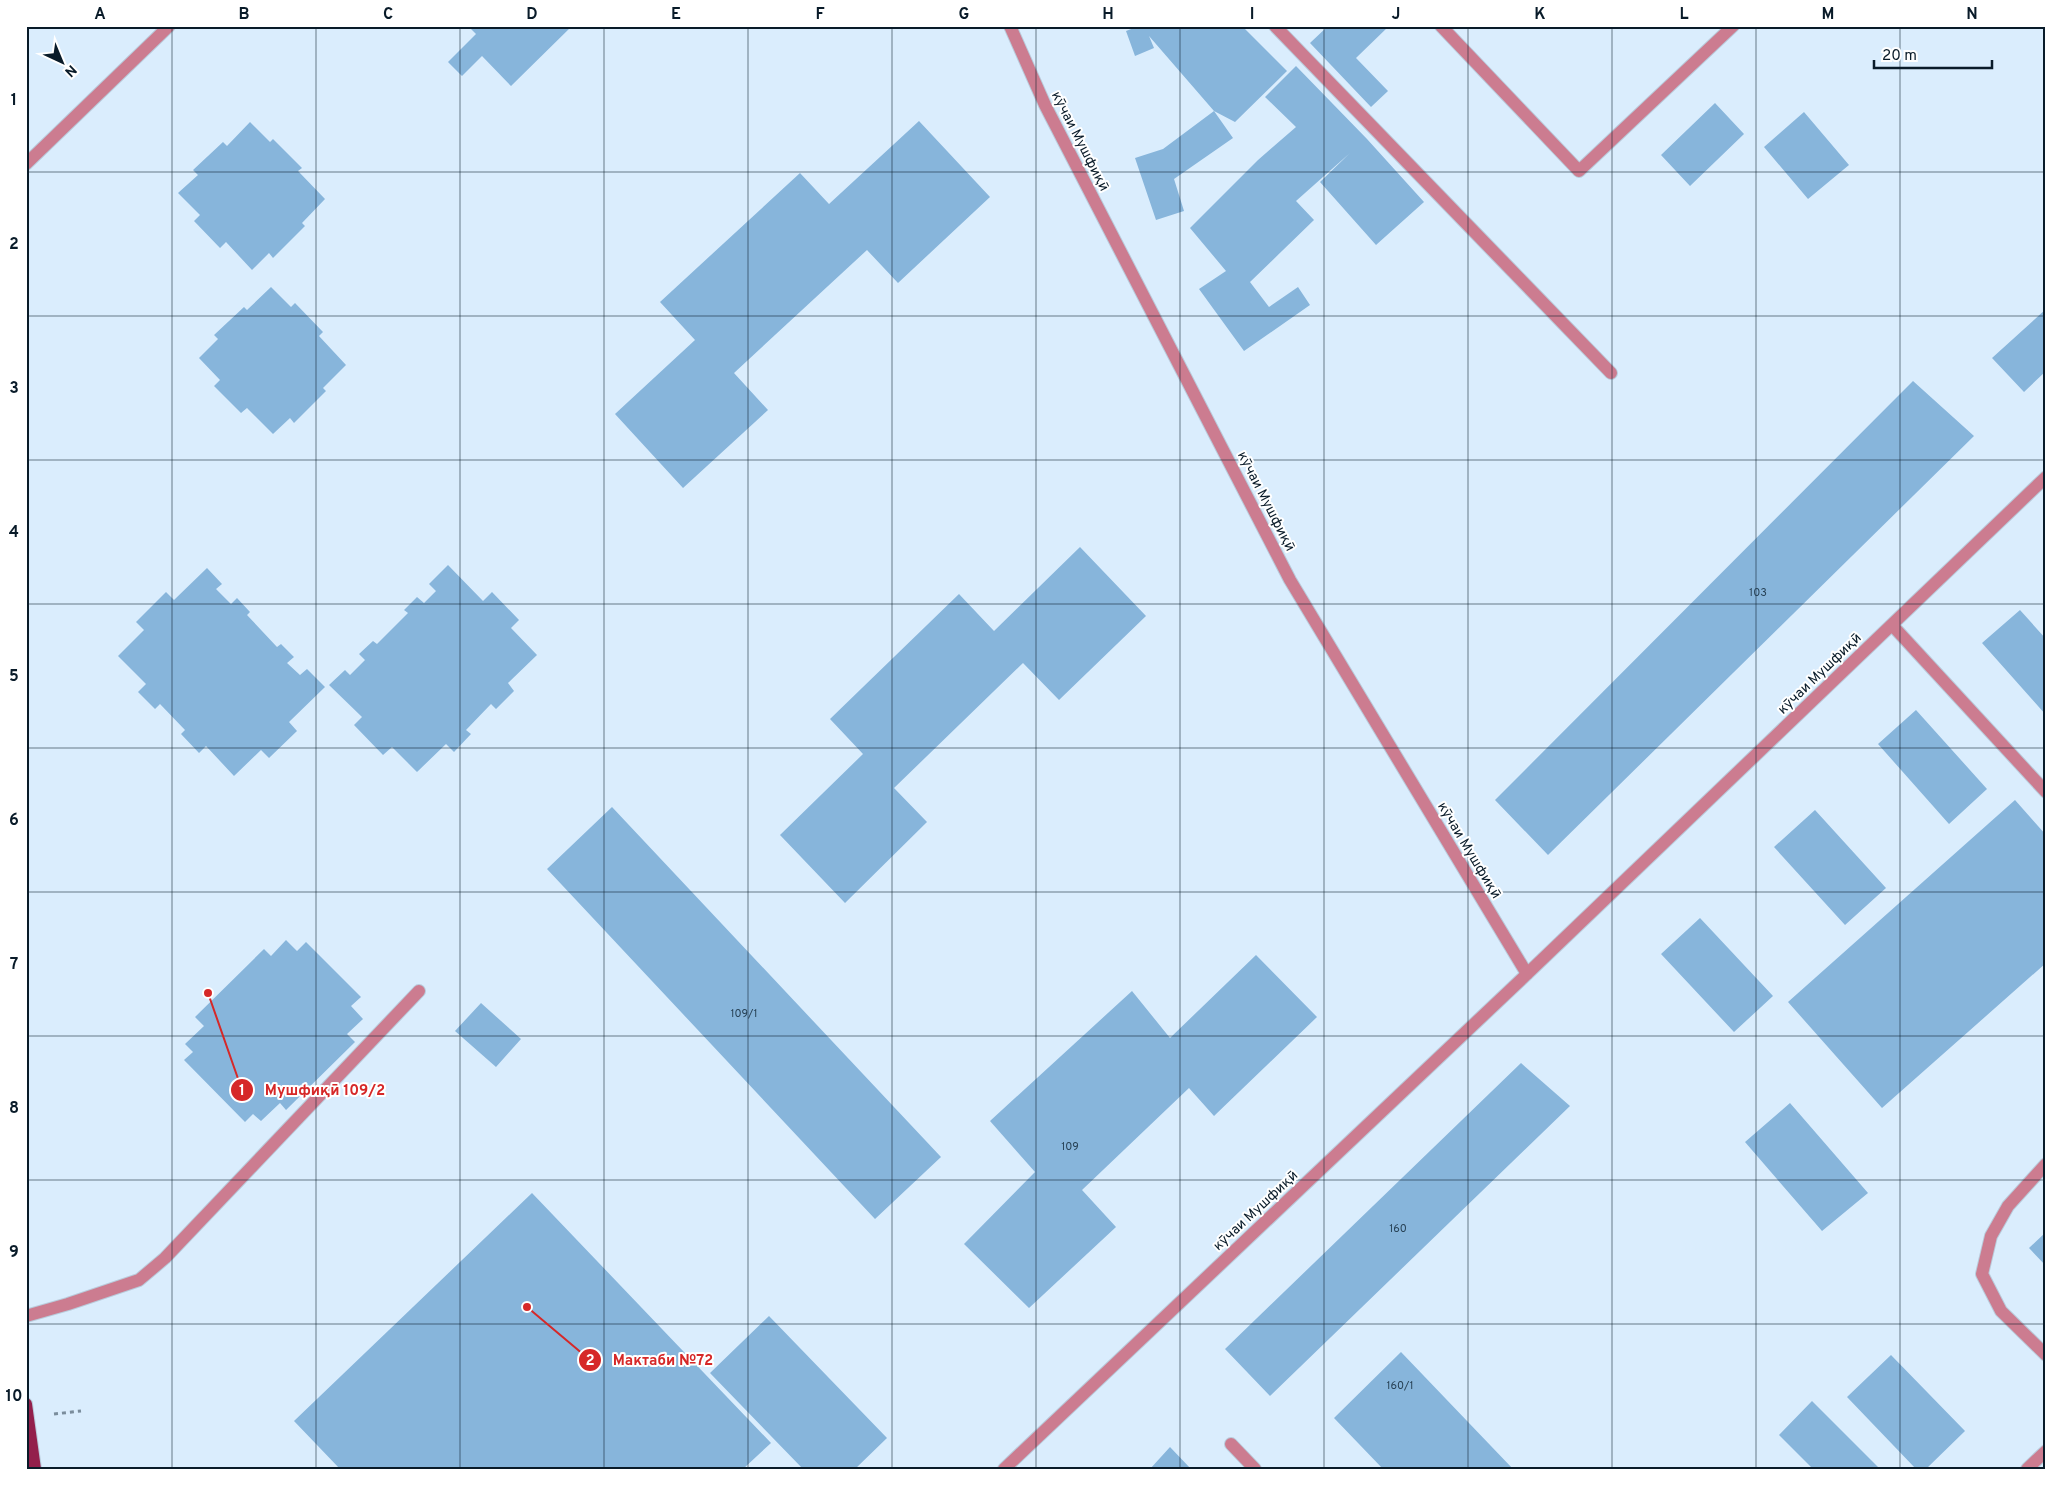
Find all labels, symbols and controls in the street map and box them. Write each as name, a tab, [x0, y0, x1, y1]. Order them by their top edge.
text: A	[94, 5, 106, 25]
text: B	[238, 5, 250, 25]
text: C	[383, 5, 393, 25]
text: D	[526, 5, 538, 25]
text: E	[671, 5, 681, 25]
text: F	[815, 5, 825, 25]
text: G	[959, 5, 969, 25]
text: H	[1102, 5, 1114, 25]
text: I	[1250, 5, 1254, 25]
text: J	[1392, 5, 1400, 25]
text: K	[1534, 5, 1546, 25]
text: L	[1679, 5, 1689, 25]
text: M	[1822, 5, 1834, 25]
text: N	[1966, 5, 1978, 25]
north arrow	[38, 38, 88, 88]
scale bar	[1874, 38, 1992, 70]
text: 20 m	[1882, 47, 1917, 66]
text: N	[60, 61, 80, 80]
street label: кӯчаи Мушфиқӣ	[1047, 89, 1112, 194]
text: 1	[11, 91, 17, 111]
text: 2	[9, 235, 19, 255]
text: 3	[9, 379, 19, 399]
street label: кӯчаи Мушфиқӣ	[1233, 449, 1298, 554]
text: 4	[9, 523, 19, 543]
house number: 103	[1749, 586, 1767, 600]
street label: кӯчаи Мушфиқӣ	[1775, 630, 1865, 718]
text: 5	[9, 667, 19, 687]
street label: кӯчаи Мушфиқӣ	[1433, 799, 1504, 902]
text: 6	[9, 811, 19, 831]
text: 7	[10, 955, 18, 975]
house number: 109/1	[730, 1007, 758, 1021]
callout: Мушфиқӣ 109/2	[229, 1075, 395, 1105]
text: 1	[239, 1082, 245, 1101]
text: Мушфиқӣ 109/2	[265, 1082, 385, 1101]
text: 8	[9, 1099, 19, 1119]
house number: 109	[1061, 1140, 1079, 1154]
street label: кӯчаи Мушфиқӣ	[1210, 1167, 1302, 1255]
house number: 160	[1389, 1222, 1407, 1236]
text: 9	[9, 1243, 19, 1263]
callout: Мактаби №72	[577, 1345, 723, 1375]
text: 2	[585, 1352, 595, 1371]
text: Мактаби №72	[613, 1352, 713, 1371]
house number: 160/1	[1386, 1379, 1414, 1393]
text: 10	[6, 1387, 22, 1407]

